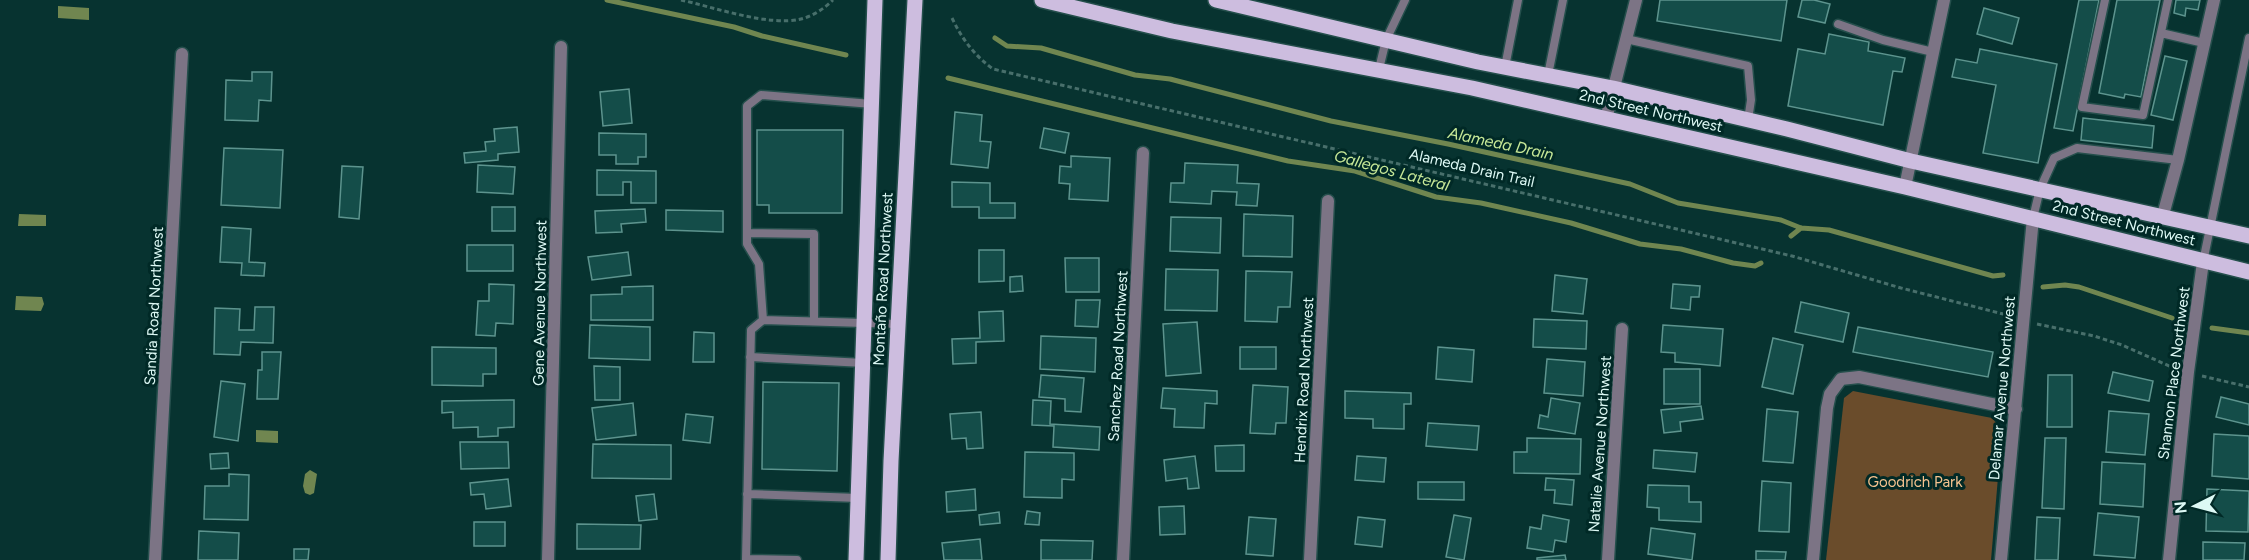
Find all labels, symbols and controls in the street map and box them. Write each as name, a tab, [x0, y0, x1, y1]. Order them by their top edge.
street label: 2nd Street Northwest	[1578, 86, 1725, 136]
water label: Alameda Drain	[1445, 123, 1555, 164]
street label: Alameda Drain Trail	[1408, 145, 1536, 191]
water label: Gallegos Lateral	[1332, 146, 1452, 195]
street label: Montaño Road Northwest	[869, 191, 897, 366]
street label: 2nd Street Northwest	[2051, 197, 2198, 250]
street label: Gene Avenue Northwest	[530, 220, 550, 386]
street label: Sandia Road Northwest	[141, 226, 167, 386]
street label: Sanchez Road Northwest	[1105, 270, 1131, 442]
street label: Shannon Place Northwest	[2154, 285, 2194, 461]
street label: Delamar Avenue Northwest	[1985, 295, 2019, 481]
street label: Hendrix Road Northwest	[1291, 296, 1317, 463]
street label: Natalie Avenue Northwest	[1585, 355, 1615, 533]
park label: Goodrich Park	[1868, 473, 1963, 491]
north arrow	[2165, 476, 2225, 536]
text: N	[2170, 500, 2191, 515]

